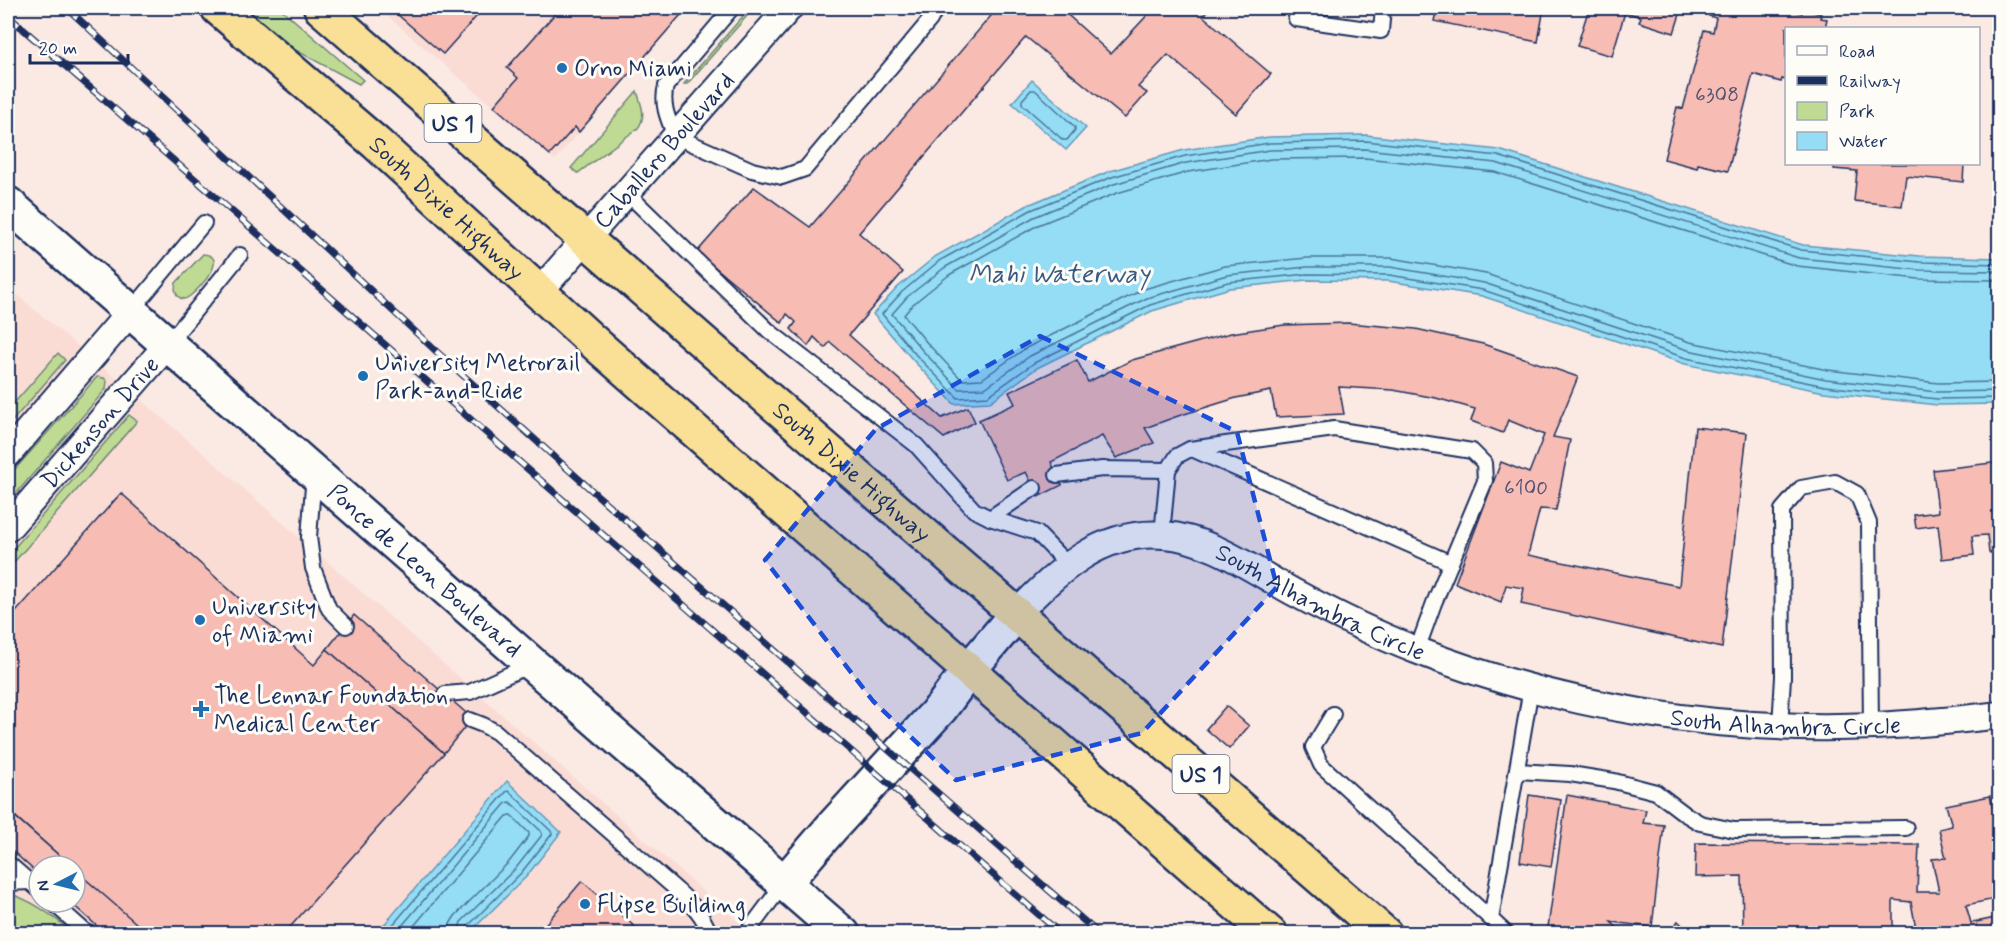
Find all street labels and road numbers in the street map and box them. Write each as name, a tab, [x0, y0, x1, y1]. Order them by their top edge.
street label: Caballero Boulevard	[588, 66, 742, 236]
road number: US 1	[424, 104, 482, 142]
street label: South Dixie Highway	[362, 130, 530, 288]
street label: Dickenson Drive	[35, 351, 167, 496]
street label: South Dixie Highway	[765, 396, 937, 550]
street label: Ponce de Leon Boulevard	[320, 477, 528, 665]
street label: South Alhambra Circle	[1210, 537, 1429, 669]
street label: South Alhambra Circle	[1668, 703, 1902, 744]
road number: US 1	[1172, 755, 1230, 793]

